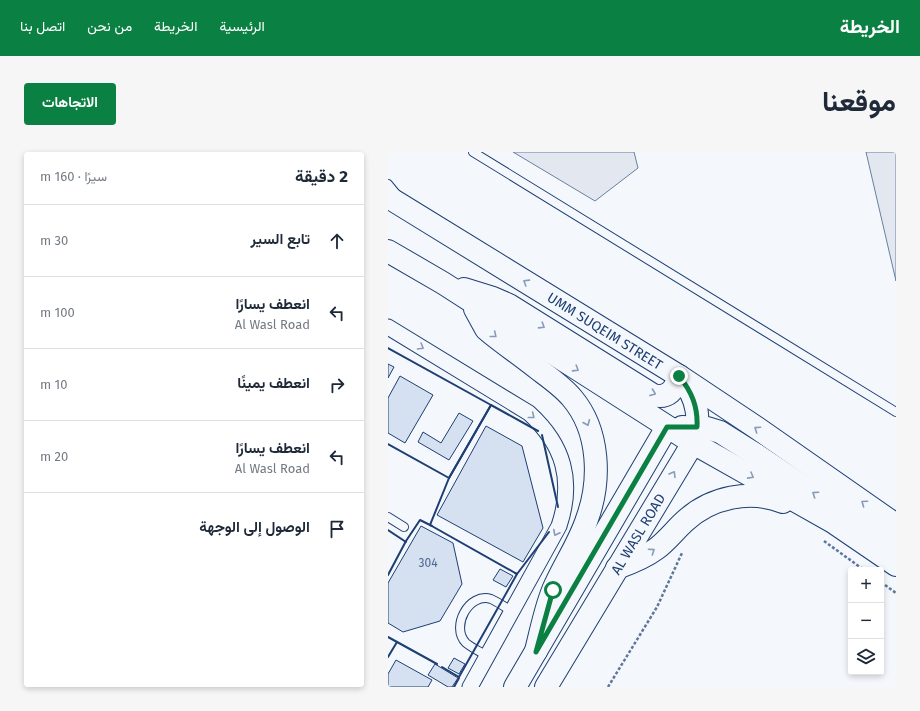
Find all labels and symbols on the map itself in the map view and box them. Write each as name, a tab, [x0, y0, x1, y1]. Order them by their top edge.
one-way arrow	[523, 280, 530, 287]
street label: UMM SUQEIM STREET	[544, 289, 666, 374]
one-way arrow	[538, 321, 545, 329]
one-way arrow	[489, 330, 496, 337]
one-way arrow	[417, 343, 424, 350]
one-way arrow	[572, 364, 579, 371]
route end	[670, 367, 688, 385]
one-way arrow	[649, 389, 656, 397]
one-way arrow	[527, 411, 534, 418]
one-way arrow	[582, 419, 590, 426]
one-way arrow	[755, 427, 762, 434]
one-way arrow	[669, 471, 676, 478]
one-way arrow	[747, 471, 754, 479]
street label: AL WASL ROAD	[608, 491, 669, 578]
one-way arrow	[812, 491, 819, 499]
one-way arrow	[861, 500, 868, 508]
one-way arrow	[553, 529, 561, 536]
one-way arrow	[648, 549, 655, 556]
house number: 304	[418, 556, 438, 570]
route start	[544, 581, 562, 599]

